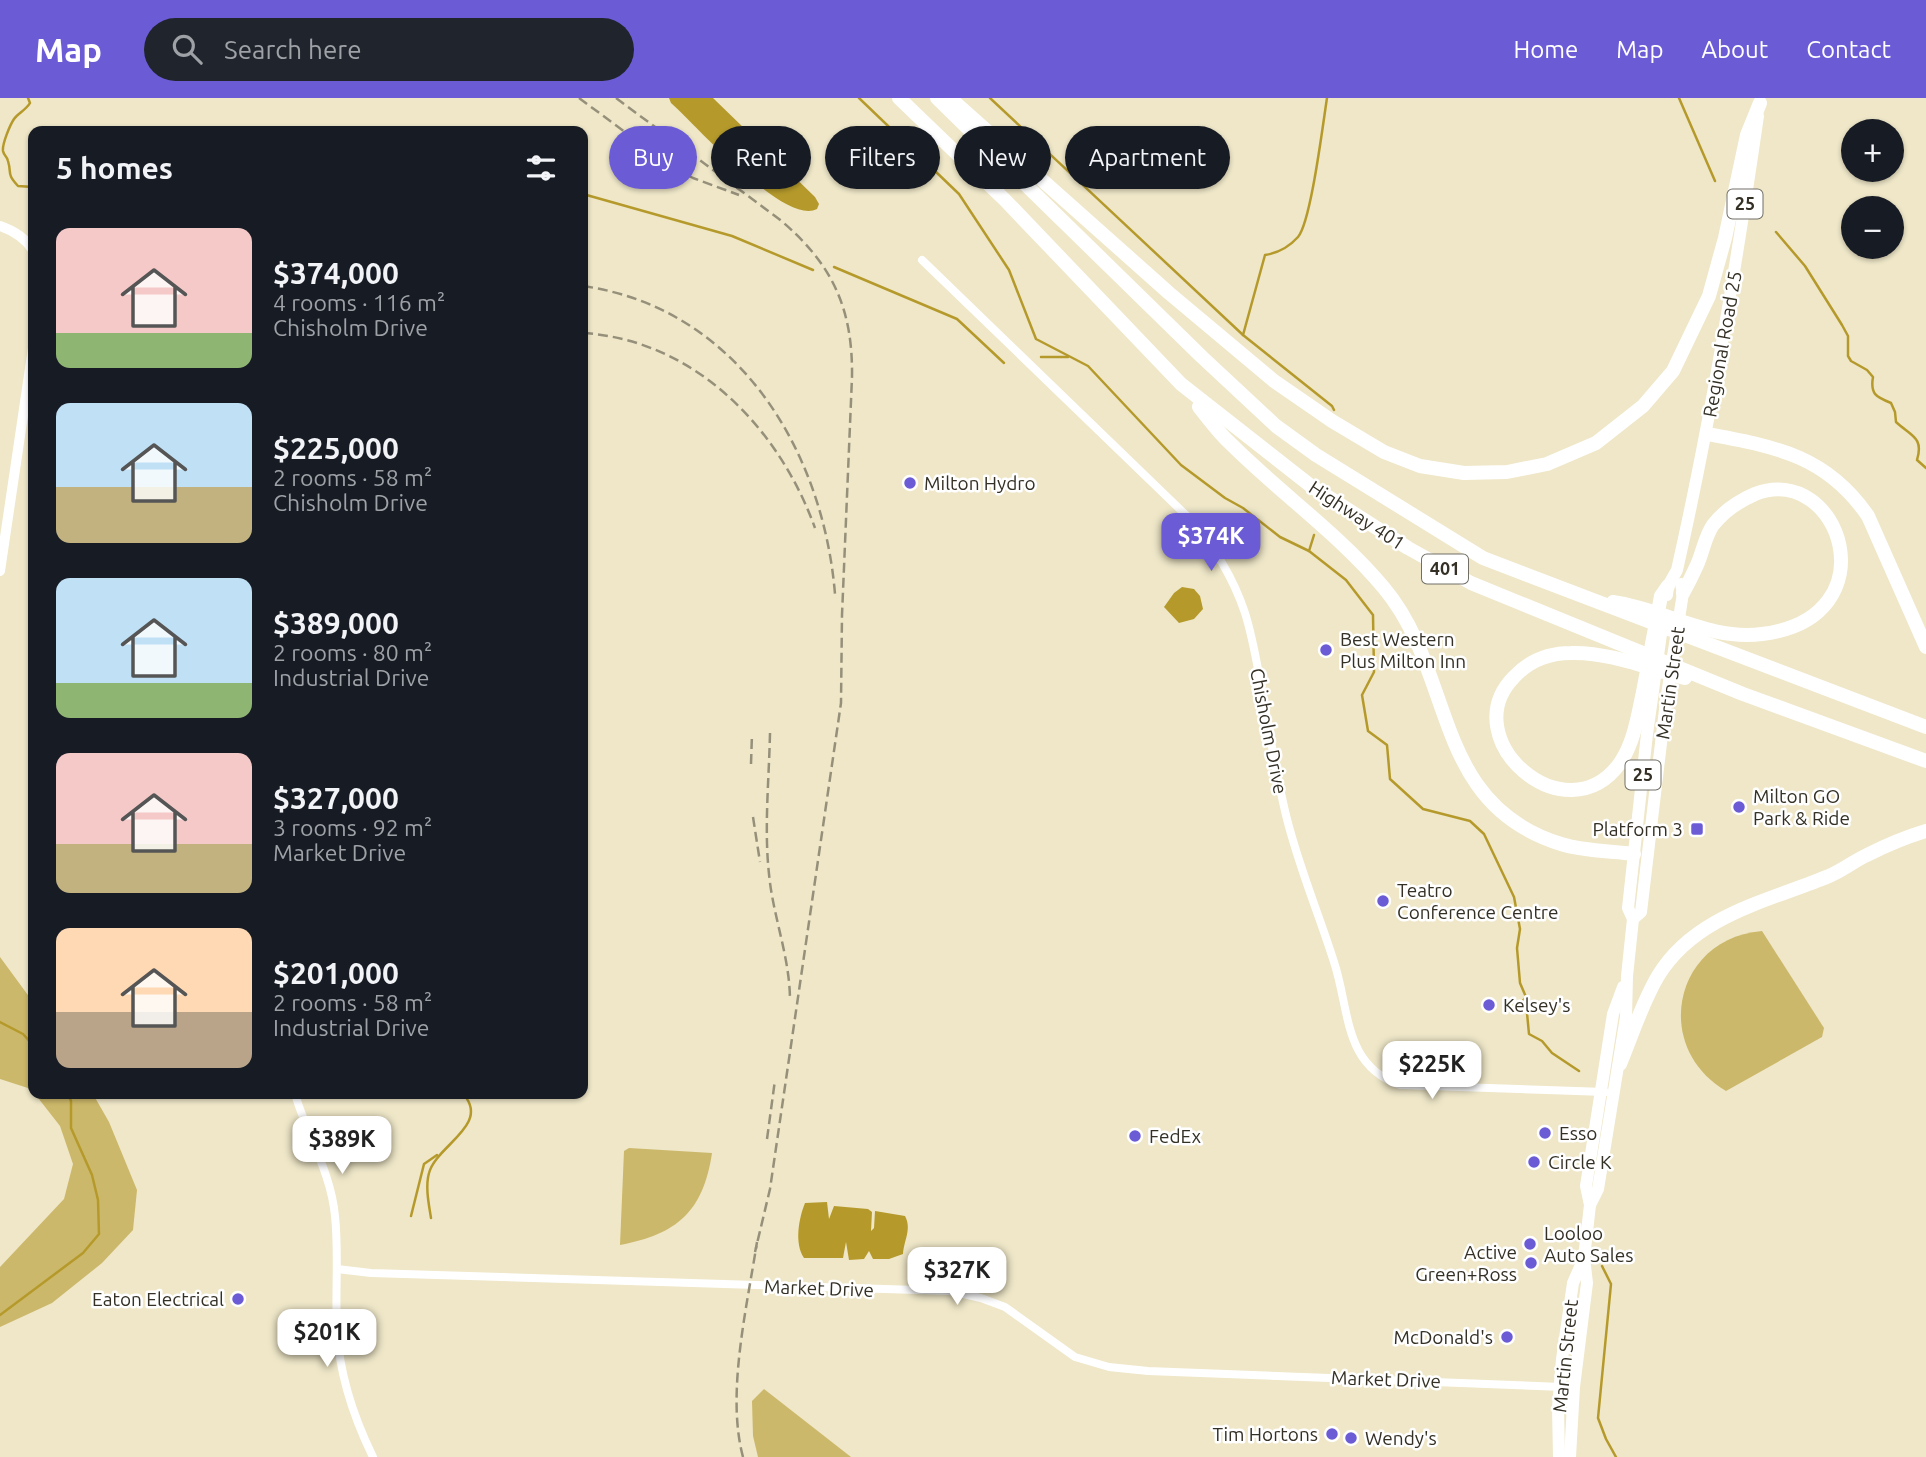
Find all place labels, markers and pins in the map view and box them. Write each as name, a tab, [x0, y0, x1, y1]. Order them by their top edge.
place label: Milton Hydro	[924, 472, 1036, 494]
marker: Milton Hydro	[902, 475, 918, 491]
pin: $374K	[1162, 514, 1260, 573]
place label: Best Western Plus Milton Inn	[1340, 628, 1466, 672]
marker: Best Western Plus Milton Inn	[1318, 642, 1334, 658]
place label: Milton GO Park & Ride	[1753, 785, 1850, 829]
marker: Milton GO Park & Ride	[1731, 799, 1747, 815]
place label: Platform 3	[1592, 818, 1683, 840]
marker: Platform 3	[1689, 821, 1705, 837]
place label: Teatro Conference Centre	[1397, 879, 1559, 923]
marker: Teatro Conference Centre	[1375, 893, 1391, 909]
place label: Kelsey's	[1503, 994, 1571, 1016]
marker: Kelsey's	[1481, 997, 1497, 1013]
pin: $225K	[1383, 1042, 1481, 1101]
pin: $389K	[293, 1116, 391, 1176]
place label: Esso	[1559, 1122, 1597, 1144]
place label: FedEx	[1149, 1125, 1201, 1147]
marker: Esso	[1537, 1125, 1553, 1141]
marker: FedEx	[1127, 1128, 1143, 1144]
place label: Circle K	[1548, 1151, 1612, 1173]
marker: Circle K	[1526, 1154, 1542, 1170]
place label: Looloo Auto Sales	[1544, 1222, 1634, 1266]
marker: Looloo Auto Sales	[1522, 1236, 1538, 1252]
place label: Active Green+Ross	[1415, 1241, 1517, 1285]
pin: $327K	[908, 1248, 1006, 1307]
marker: Active Green+Ross	[1523, 1255, 1539, 1271]
place label: Eaton Electrical	[92, 1288, 224, 1310]
marker: Eaton Electrical	[230, 1291, 246, 1307]
pin: $201K	[278, 1310, 376, 1369]
place label: McDonald's	[1394, 1326, 1493, 1348]
marker: McDonald's	[1499, 1329, 1515, 1345]
place label: Tim Hortons	[1212, 1423, 1318, 1445]
marker: Tim Hortons	[1324, 1426, 1340, 1442]
place label: Wendy's	[1365, 1427, 1437, 1449]
marker: Wendy's	[1343, 1430, 1359, 1446]

